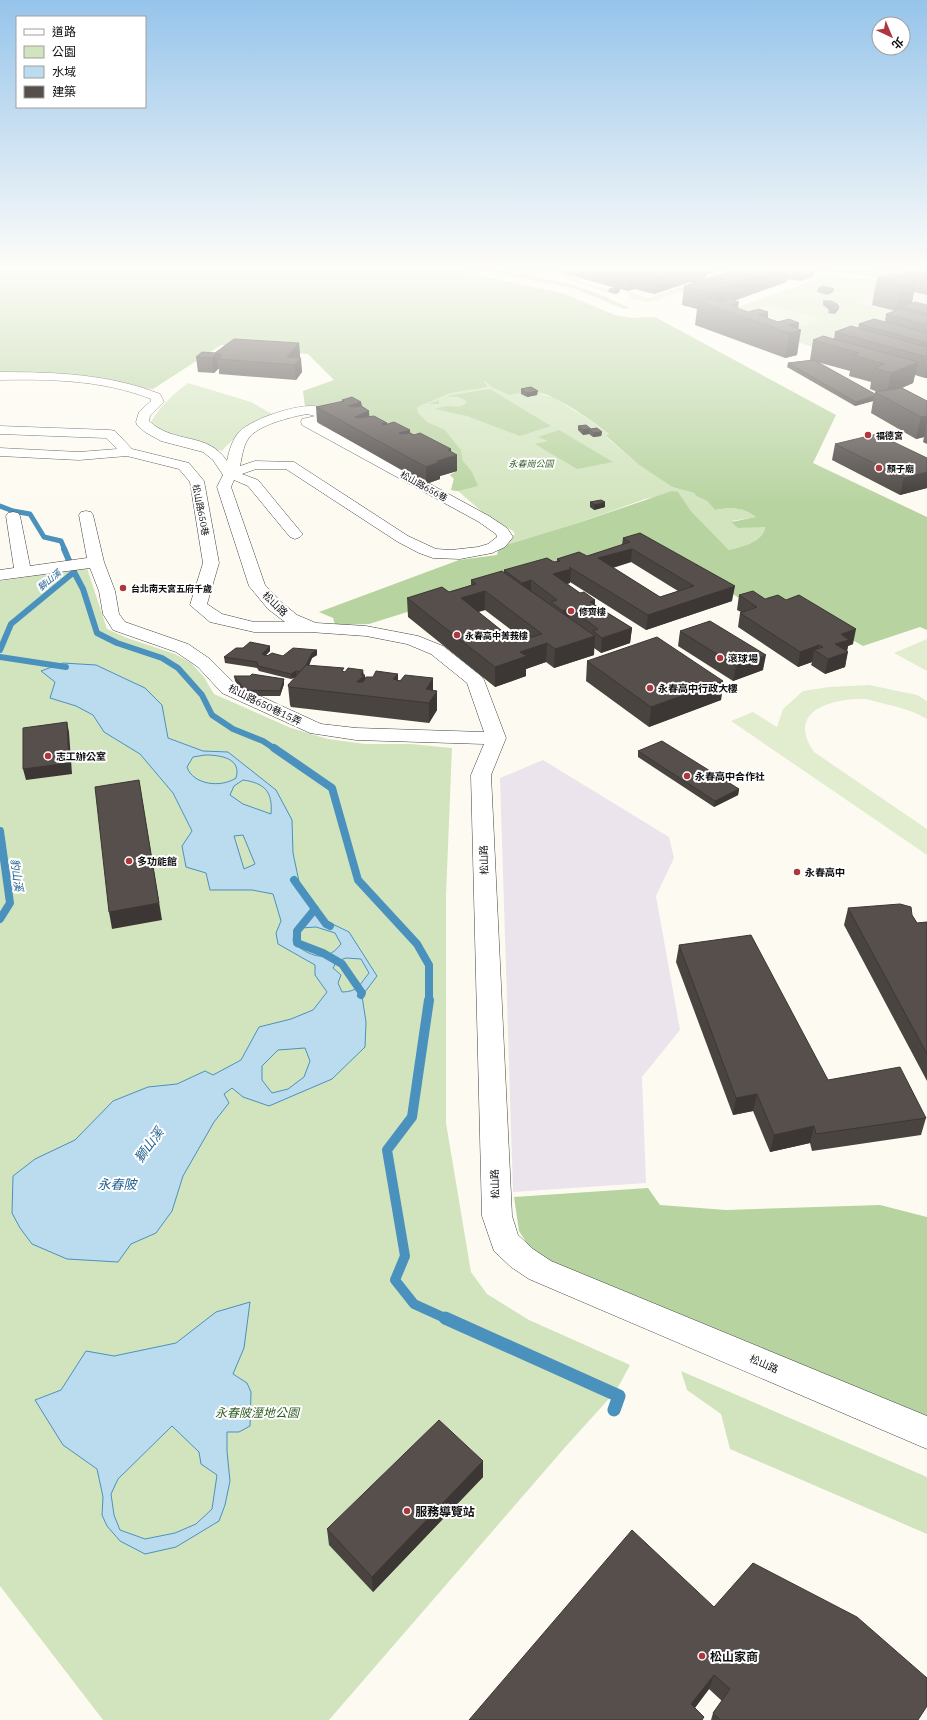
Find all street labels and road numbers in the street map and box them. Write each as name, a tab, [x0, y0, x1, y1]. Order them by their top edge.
street label: 松山路656巷	[399, 469, 449, 503]
street label: 松山路650巷	[191, 483, 211, 537]
street label: 松山路	[260, 589, 290, 619]
street label: 松山路650巷15弄	[226, 682, 304, 728]
street label: 松山路	[477, 845, 491, 875]
street label: 松山路	[488, 1169, 502, 1199]
street label: 松山路	[748, 1352, 780, 1376]

